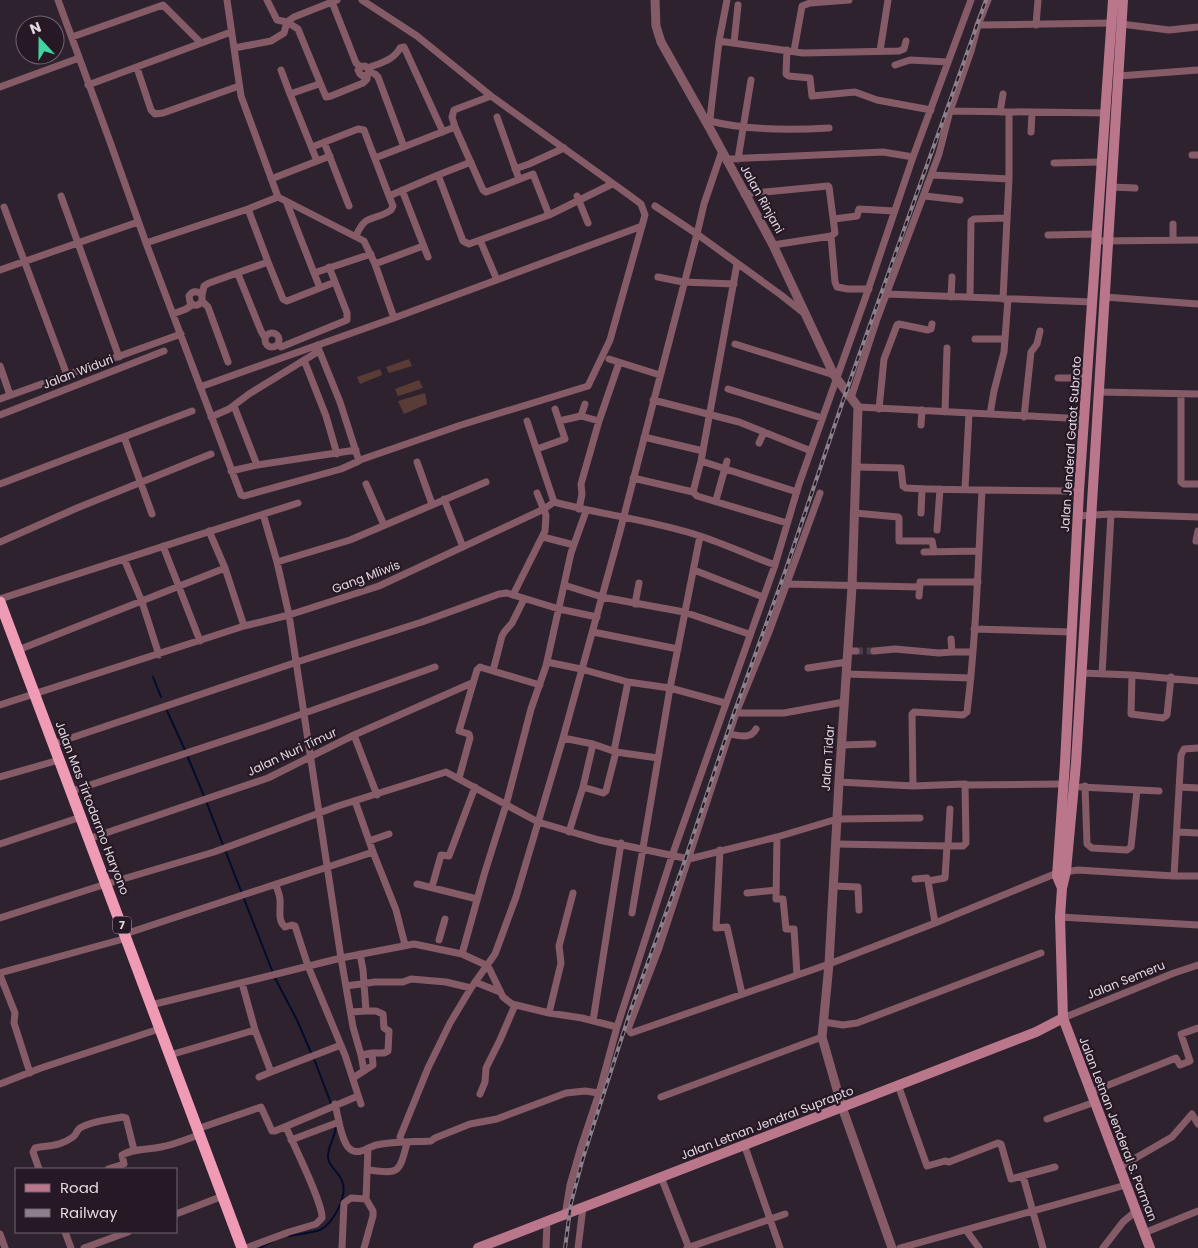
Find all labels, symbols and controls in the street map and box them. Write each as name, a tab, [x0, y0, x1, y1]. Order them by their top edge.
north arrow	[15, 15, 65, 65]
text: N	[27, 17, 44, 39]
street label: Jalan Rinjani	[737, 161, 788, 236]
street label: Jalan Widuri	[40, 350, 116, 393]
street label: Jalan Jenderal Gatot Subroto	[1056, 355, 1085, 532]
street label: Gang Mliwis	[329, 556, 402, 597]
street label: Jalan Mas Tirtodarmo Haryono	[51, 718, 134, 897]
street label: Jalan Nuri Timur	[244, 723, 340, 780]
street label: Jalan Tidar	[817, 724, 838, 792]
road number: 7	[113, 916, 131, 934]
street label: Jalan Semeru	[1084, 956, 1167, 1003]
street label: Jalan Letnan Jenderal S. Parman	[1075, 1034, 1162, 1224]
street label: Jalan Letnan Jendral Suprapto	[678, 1082, 856, 1163]
legend	[15, 1168, 178, 1233]
text: Road	[60, 1177, 99, 1198]
text: Railway	[60, 1202, 118, 1223]

